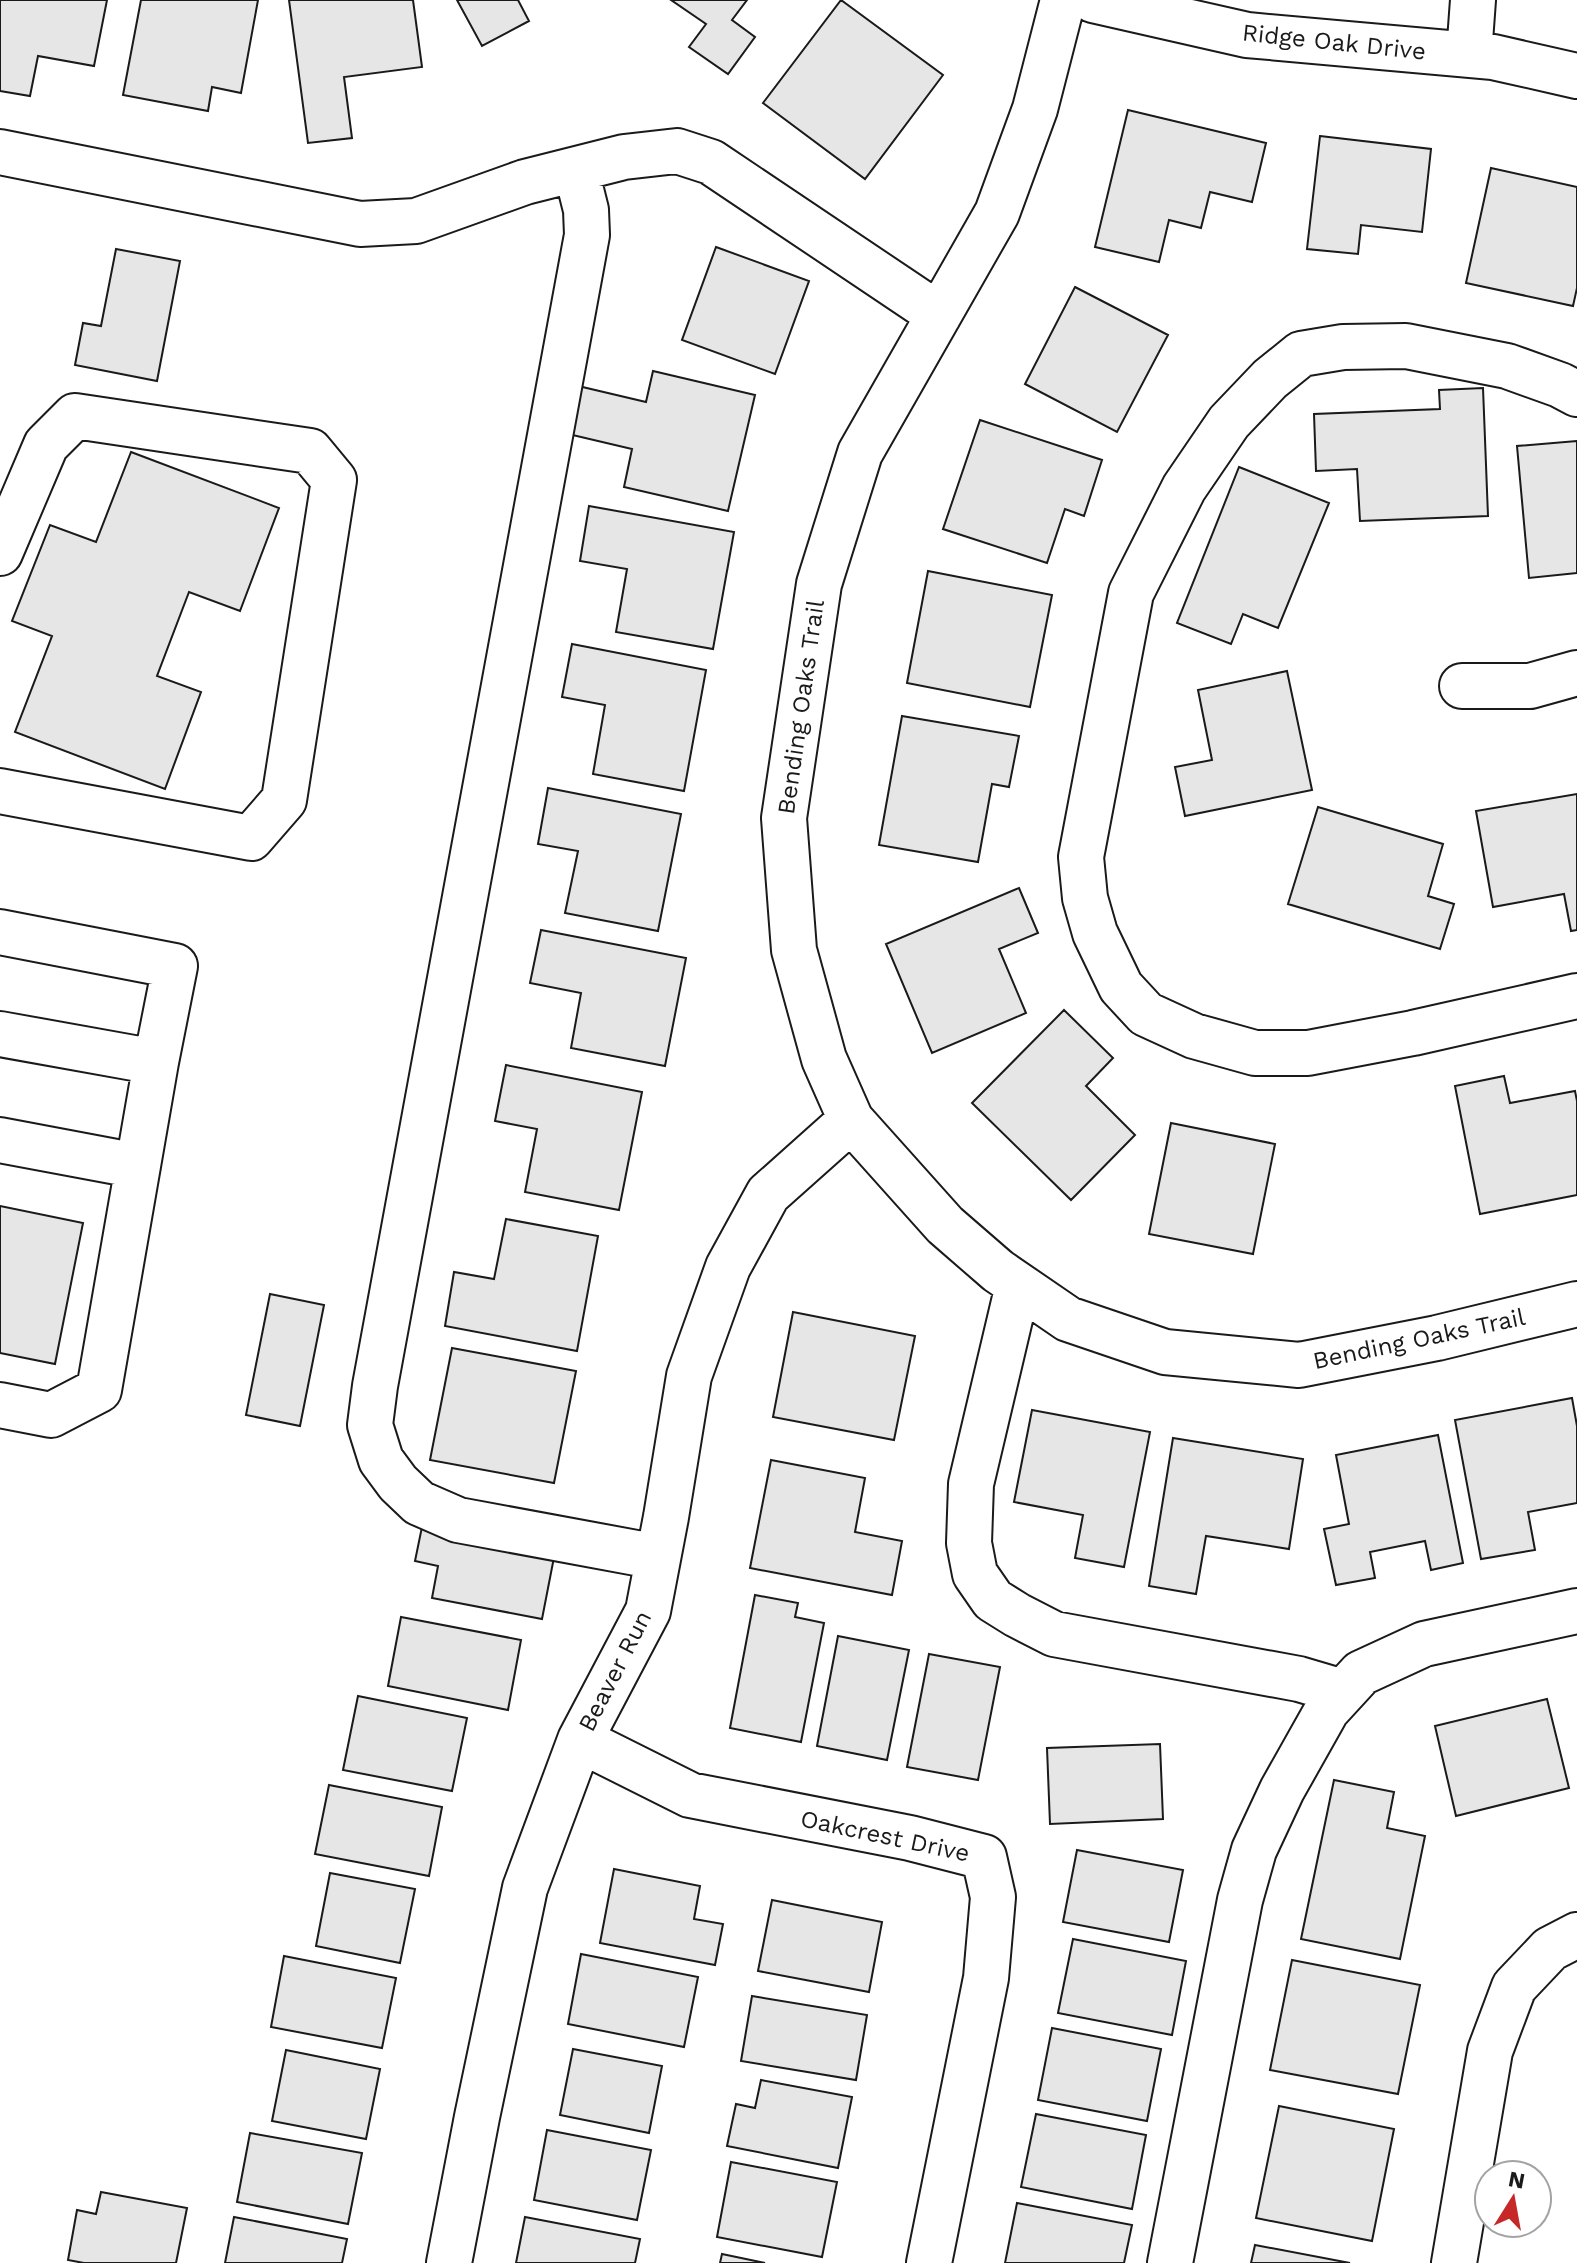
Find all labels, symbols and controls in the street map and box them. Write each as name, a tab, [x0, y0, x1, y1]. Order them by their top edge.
street label: Ridge Oak Drive	[1241, 18, 1427, 66]
street label: Bending Oaks Trail	[772, 597, 830, 816]
street label: Bending Oaks Trail	[1310, 1303, 1528, 1375]
street label: Beaver Run	[573, 1606, 657, 1736]
street label: Oakcrest Drive	[798, 1804, 972, 1868]
north arrow	[1473, 2159, 1553, 2239]
text: N	[1506, 2166, 1527, 2194]

